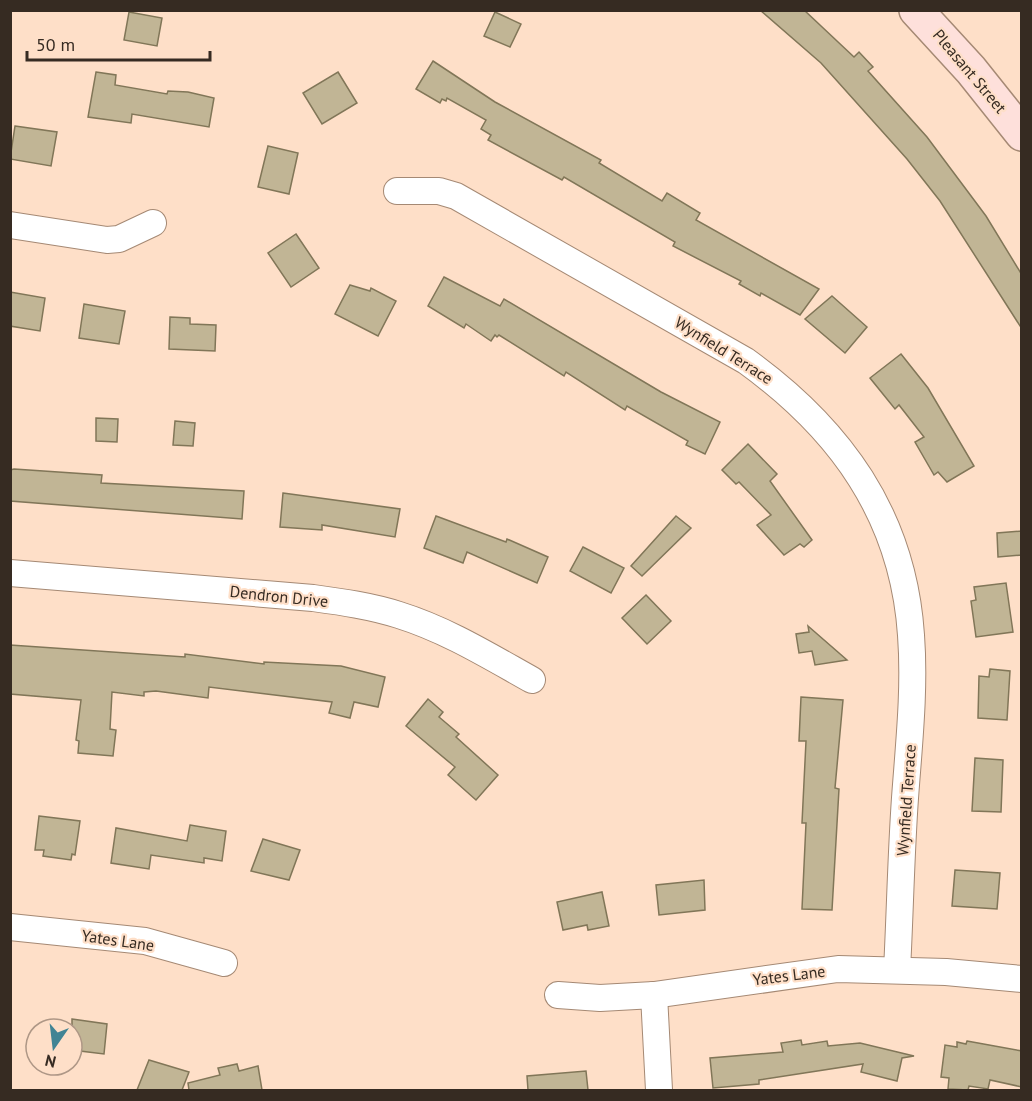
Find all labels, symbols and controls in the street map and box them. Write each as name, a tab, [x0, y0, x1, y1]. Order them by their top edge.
scale bar	[27, 24, 210, 62]
street label: Pleasant Street	[929, 25, 1011, 118]
text: 50 m	[36, 33, 75, 56]
street label: Wynfield Terrace	[671, 312, 777, 388]
street label: Dendron Drive	[229, 581, 329, 611]
street label: Wynfield Terrace	[892, 744, 920, 856]
street label: Yates Lane	[81, 925, 155, 955]
street label: Yates Lane	[752, 961, 826, 989]
north arrow	[24, 1017, 84, 1077]
text: N	[43, 1051, 58, 1073]

